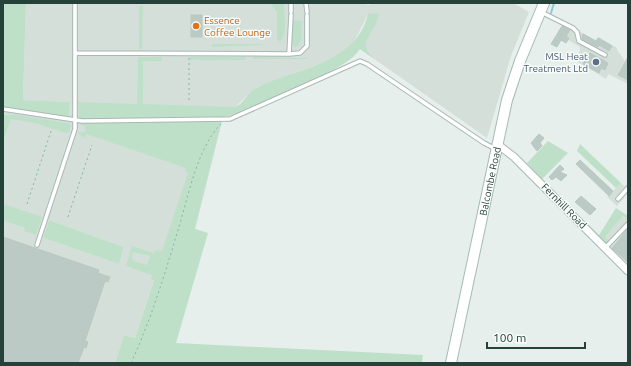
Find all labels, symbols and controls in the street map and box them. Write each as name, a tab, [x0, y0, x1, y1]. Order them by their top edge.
place label: Essence Coffee Lounge	[204, 15, 271, 38]
marker: Essence Coffee Lounge	[191, 21, 201, 31]
place label: MSL Heat Treatment Ltd	[523, 51, 588, 74]
marker: MSL Heat Treatment Ltd	[591, 57, 601, 67]
street label: Balcombe Road	[477, 146, 502, 216]
street label: Fernhill Road	[539, 181, 589, 231]
scale bar	[487, 324, 585, 350]
text: 100 m	[493, 331, 526, 344]

